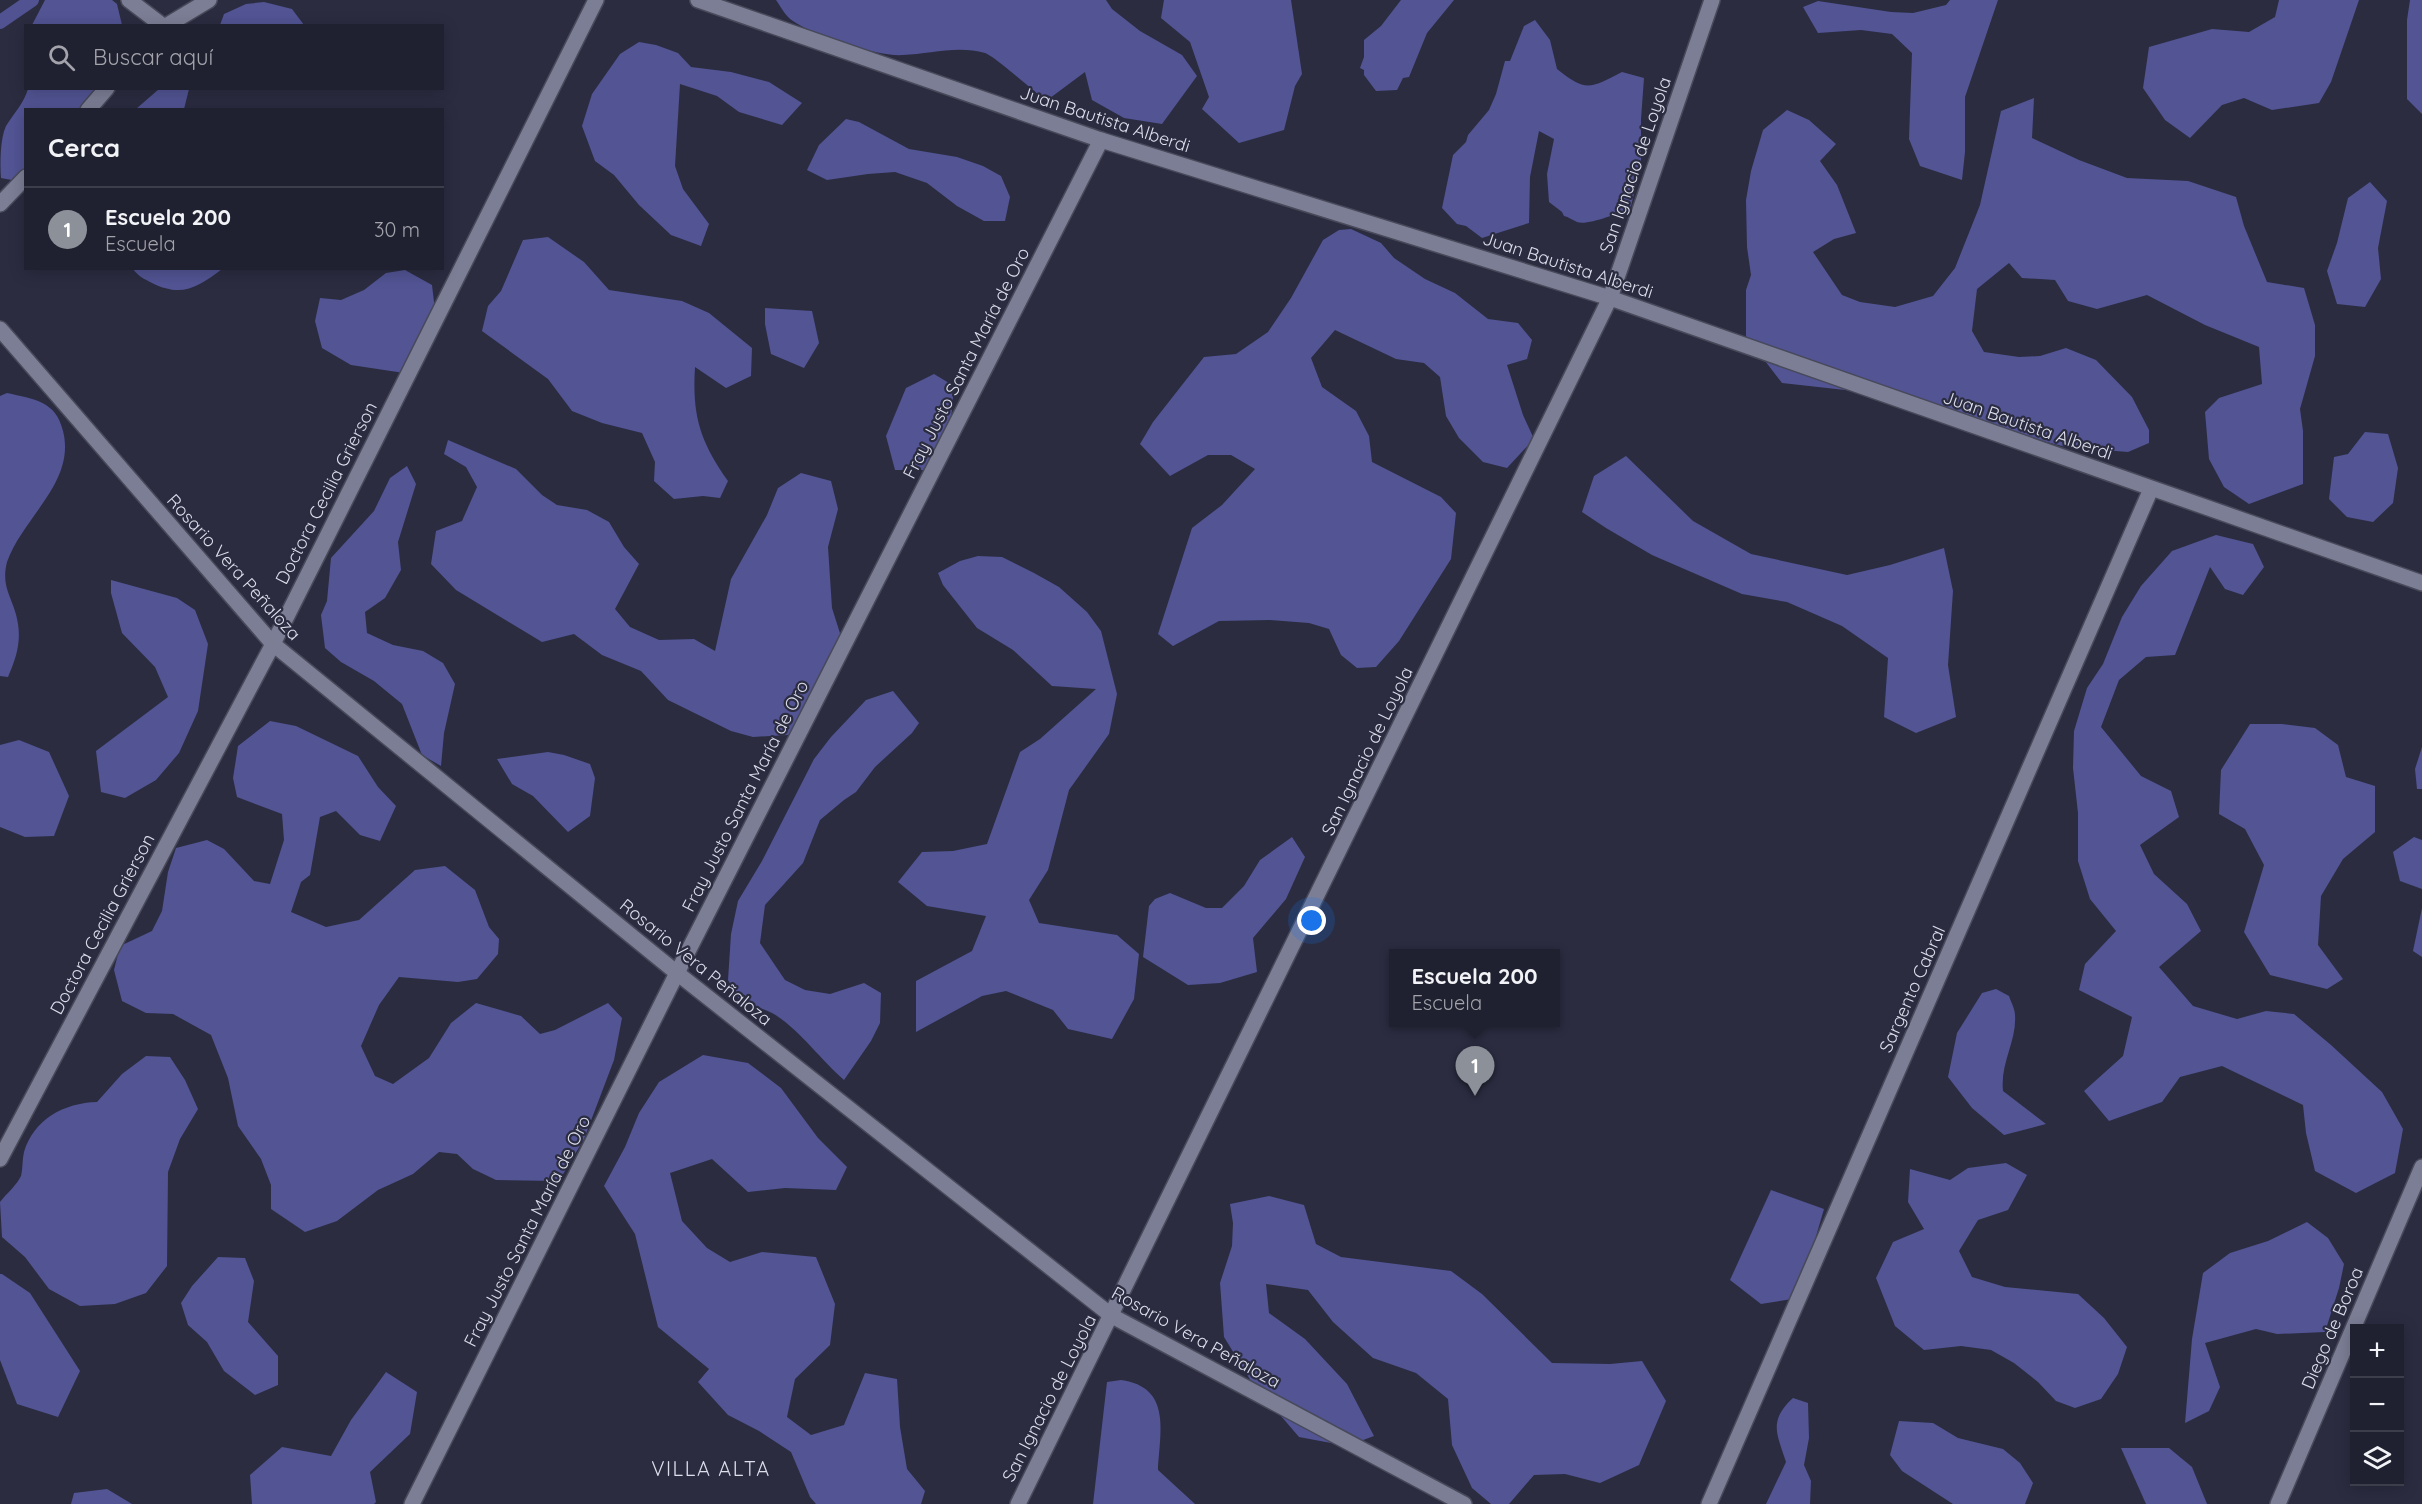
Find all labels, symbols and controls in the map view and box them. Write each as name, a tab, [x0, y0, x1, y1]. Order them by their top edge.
search box	[24, 24, 444, 90]
icon: search	[45, 41, 78, 74]
text: Buscar aquí	[93, 43, 213, 71]
street label: San Ignacio de Loyola	[1594, 74, 1676, 256]
street label: Juan Bautista Alberdi	[1017, 81, 1193, 157]
text: Cerca	[48, 131, 120, 164]
text: Escuela 200	[105, 203, 231, 231]
text: 1	[64, 217, 71, 242]
text: 30 m	[374, 217, 420, 242]
street label: Juan Bautista Alberdi	[1480, 227, 1656, 303]
text: Escuela	[105, 231, 176, 256]
street label: Fray Justo Santa María de Oro	[898, 244, 1034, 482]
street label: Juan Bautista Alberdi	[1940, 385, 2116, 465]
street label: Doctora Cecilia Grierson	[270, 398, 382, 588]
street label: Rosario Vera Peñaloza	[162, 489, 306, 645]
street label: San Ignacio de Loyola	[1316, 663, 1418, 839]
street label: Fray Justo Santa María de Oro	[677, 677, 813, 915]
street label: Doctora Cecilia Grierson	[44, 830, 160, 1018]
street label: Rosario Vera Peñaloza	[615, 893, 777, 1031]
your location	[1297, 906, 1326, 935]
street label: Sargento Cabral	[1874, 922, 1950, 1056]
popup	[1389, 949, 1560, 1027]
text: Escuela 200	[1412, 962, 1537, 990]
text: Escuela	[1412, 990, 1482, 1015]
pin: 1	[1456, 1046, 1494, 1096]
street label: Fray Justo Santa María de Oro	[459, 1112, 595, 1350]
street label: Diego de Boroa	[2296, 1263, 2368, 1393]
street label: Rosario Vera Peñaloza	[1108, 1281, 1284, 1393]
street label: San Ignacio de Loyola	[997, 1310, 1101, 1486]
map controls	[2350, 1324, 2404, 1486]
button: +	[2350, 1324, 2404, 1378]
button: −	[2350, 1378, 2404, 1432]
button: layers	[2350, 1432, 2404, 1486]
district label: VILLA ALTA	[651, 1456, 771, 1481]

